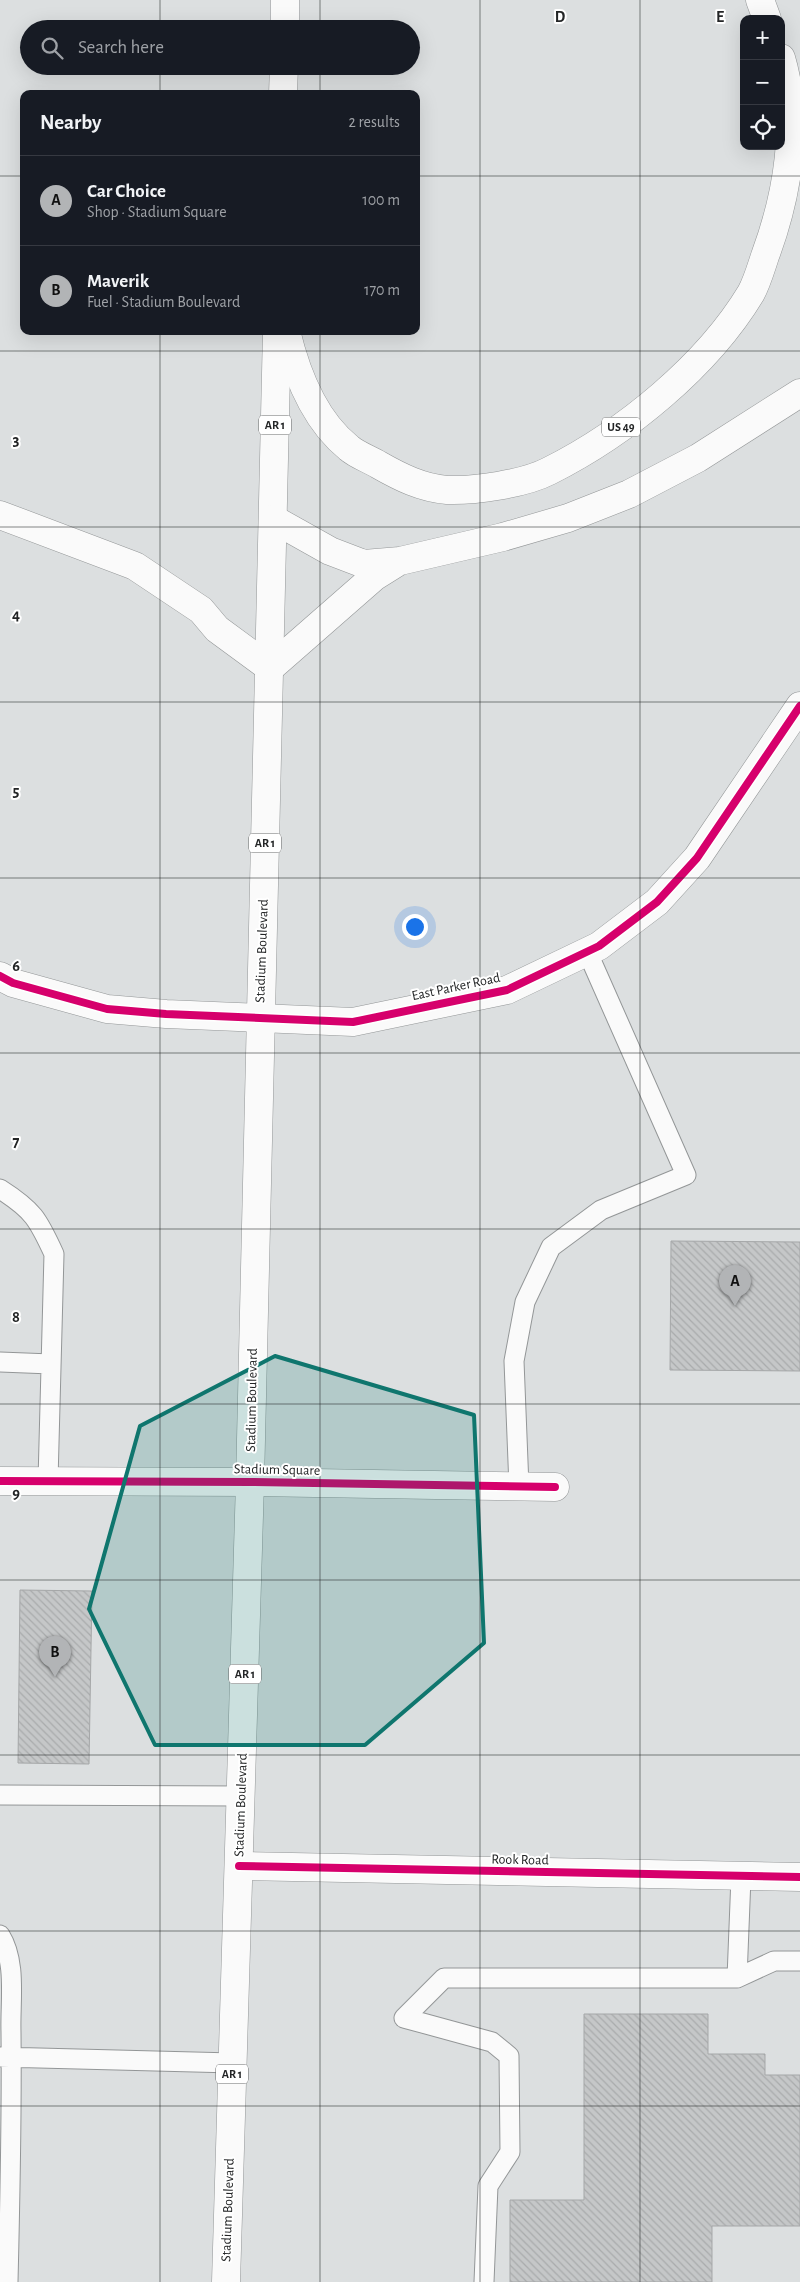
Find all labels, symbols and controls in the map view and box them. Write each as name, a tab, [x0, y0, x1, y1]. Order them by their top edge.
text: D	[555, 9, 566, 25]
text: E	[716, 9, 724, 25]
map controls	[740, 15, 785, 150]
button: +	[740, 15, 785, 60]
search box	[20, 20, 420, 75]
icon: search	[38, 34, 66, 62]
text: Search here	[78, 38, 164, 57]
button: −	[740, 60, 785, 105]
button: locate	[740, 105, 785, 150]
text: Nearby	[40, 112, 101, 133]
text: 2 results	[348, 114, 400, 130]
text: Car Choice	[87, 182, 166, 201]
text: A	[51, 192, 61, 208]
text: 100 m	[362, 192, 400, 208]
text: Shop · Stadium Square	[87, 204, 227, 220]
text: Maverik	[87, 272, 149, 291]
text: B	[51, 282, 61, 298]
text: 170 m	[364, 282, 400, 298]
text: Fuel · Stadium Boulevard	[87, 294, 240, 310]
road number: AR 1	[259, 416, 291, 434]
road number: US 49	[602, 418, 640, 437]
text: 3	[13, 432, 20, 448]
text: 4	[12, 607, 20, 623]
text: 5	[13, 783, 20, 799]
road number: AR 1	[249, 834, 281, 852]
street label: Stadium Boulevard	[253, 899, 271, 1003]
your location	[402, 914, 428, 940]
text: 6	[12, 958, 20, 974]
street label: East Parker Road	[411, 971, 501, 1003]
text: 7	[13, 1134, 20, 1150]
pin: A	[719, 1265, 751, 1306]
text: 8	[12, 1309, 20, 1325]
street label: Stadium Boulevard	[244, 1348, 260, 1452]
street label: Stadium Square	[234, 1462, 320, 1478]
text: 9	[12, 1485, 20, 1501]
pin: B	[39, 1636, 71, 1677]
road number: AR 1	[229, 1665, 261, 1684]
street label: Stadium Boulevard	[232, 1753, 250, 1857]
street label: Rook Road	[491, 1852, 549, 1868]
road number: AR 1	[216, 2064, 248, 2084]
street label: Stadium Boulevard	[219, 2158, 237, 2262]

